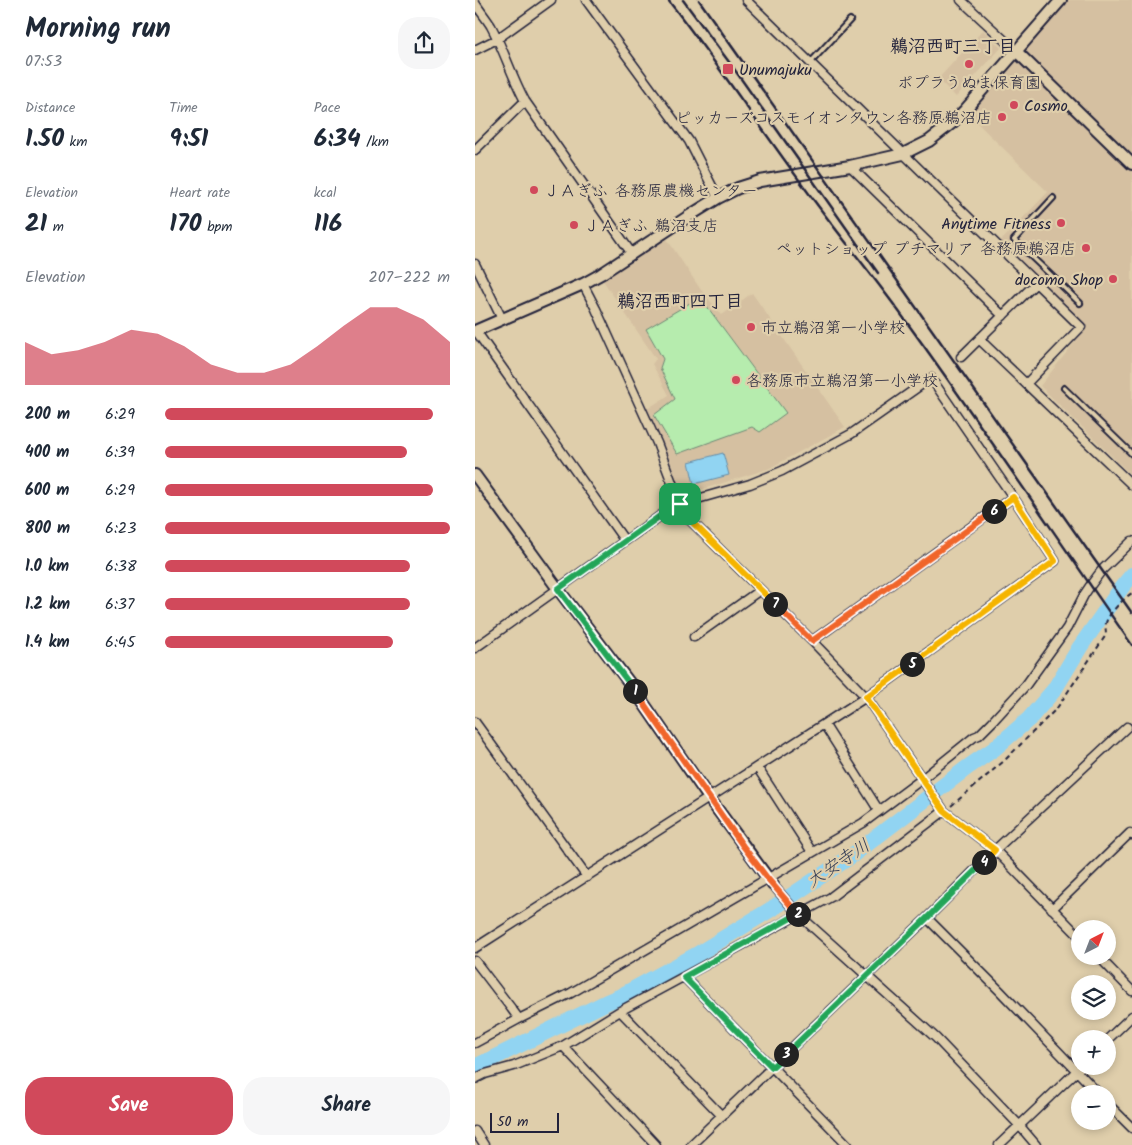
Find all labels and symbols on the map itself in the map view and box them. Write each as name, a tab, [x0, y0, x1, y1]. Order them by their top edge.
district label: 鵜沼西町三丁目	[890, 33, 1016, 62]
place label: Unumajuku	[739, 58, 812, 83]
marker: ポプラうぬま保育園	[963, 58, 975, 70]
marker: Unumajuku	[721, 62, 735, 76]
place label: ポプラうぬま保育園	[897, 71, 1041, 96]
place label: Cosmo	[1024, 94, 1068, 119]
marker: Cosmo	[1008, 99, 1020, 111]
place label: ピッカーズコスモイオンタウン各務原鵜沼店	[675, 106, 992, 131]
marker: ピッカーズコスモイオンタウン各務原鵜沼店	[996, 111, 1008, 123]
place label: ＪＡぎふ 各務原農機センター	[544, 179, 758, 204]
marker: ＪＡぎふ 各務原農機センター	[528, 184, 540, 196]
place label: Anytime Fitness	[941, 212, 1051, 237]
place label: ＪＡぎふ 鵜沼支店	[584, 214, 718, 239]
marker: Anytime Fitness	[1055, 217, 1067, 229]
marker: ＪＡぎふ 鵜沼支店	[568, 219, 580, 231]
place label: ペットショップ プチマリア 各務原鵜沼店	[776, 237, 1076, 262]
marker: ペットショップ プチマリア 各務原鵜沼店	[1080, 242, 1092, 254]
place label: docomo Shop	[1015, 268, 1103, 293]
marker: docomo Shop	[1107, 273, 1119, 285]
district label: 鵜沼西町四丁目	[617, 288, 743, 317]
place label: 市立鵜沼第一小学校	[761, 316, 905, 341]
marker: 市立鵜沼第一小学校	[745, 321, 757, 333]
place label: 各務原市立鵜沼第一小学校	[746, 369, 938, 394]
marker: 各務原市立鵜沼第一小学校	[730, 374, 742, 386]
pin	[659, 483, 701, 525]
pin: 6	[981, 498, 1007, 524]
pin: 7	[763, 592, 787, 616]
pin: 5	[899, 652, 925, 676]
pin: 1	[623, 678, 647, 704]
water label: 大安寺川	[801, 832, 877, 896]
pin: 4	[971, 850, 997, 874]
pin: 2	[785, 902, 811, 926]
north arrow	[1071, 920, 1116, 965]
pin: 3	[773, 1042, 799, 1066]
scale bar	[490, 1110, 559, 1133]

